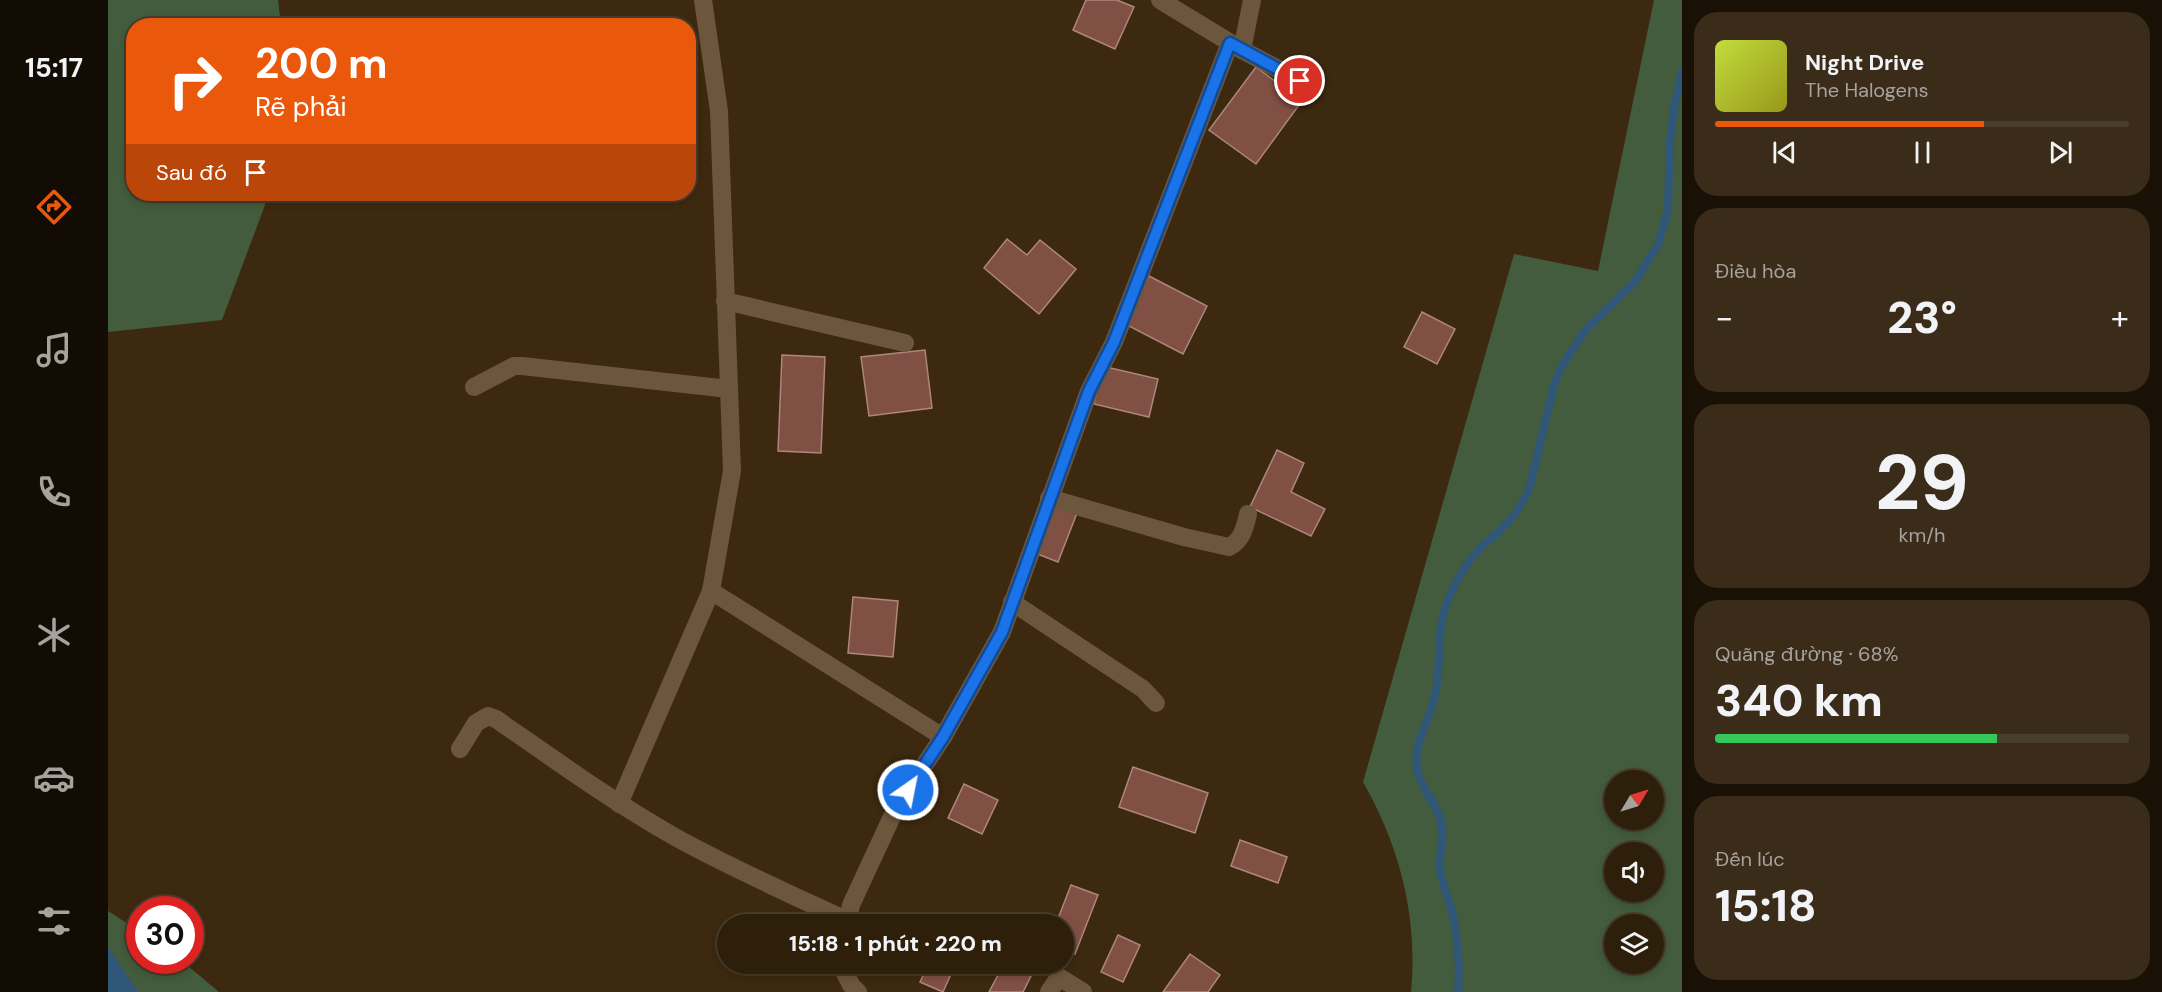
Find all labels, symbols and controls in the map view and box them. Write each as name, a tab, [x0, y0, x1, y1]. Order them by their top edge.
text: 200 m	[255, 36, 388, 91]
icon: right	[156, 42, 234, 120]
text: Night Drive	[1805, 48, 1924, 77]
text: 15:17	[25, 50, 83, 85]
pin	[1274, 55, 1325, 106]
icon: arrive	[1283, 64, 1316, 97]
text: The Halogens	[1805, 77, 1928, 103]
text: Rẽ phải	[255, 89, 347, 124]
icon: previous	[1768, 136, 1801, 169]
icon: pause	[1906, 136, 1939, 169]
icon: next	[2044, 136, 2077, 169]
icon: arrive	[239, 156, 272, 189]
text: Sau đó	[156, 158, 227, 187]
icon: directions	[33, 186, 75, 228]
text: Điều hòa	[1715, 258, 1796, 284]
text: 23°	[1887, 288, 1957, 347]
text: −	[1715, 296, 1733, 339]
text: +	[2111, 296, 2129, 339]
icon: music	[33, 329, 75, 371]
text: 29	[1875, 432, 1969, 533]
icon: phone	[33, 471, 75, 513]
text: km/h	[1898, 522, 1946, 548]
icon: climate	[33, 614, 75, 656]
text: Quãng đường · 68%	[1715, 641, 1898, 667]
text: 340 km	[1715, 671, 1883, 730]
icon: car	[33, 757, 75, 799]
position arrow	[876, 758, 940, 822]
north arrow	[1604, 770, 1664, 830]
map controls	[1604, 770, 1664, 974]
button: sound	[1604, 842, 1664, 902]
text: Đến lúc	[1715, 846, 1785, 872]
text: 15:18	[1715, 876, 1817, 935]
speed limit sign: 30	[126, 896, 204, 974]
icon: filters	[33, 900, 75, 942]
button: layers	[1604, 914, 1664, 974]
text: 15:18 · 1 phút · 220 m	[789, 929, 1002, 958]

